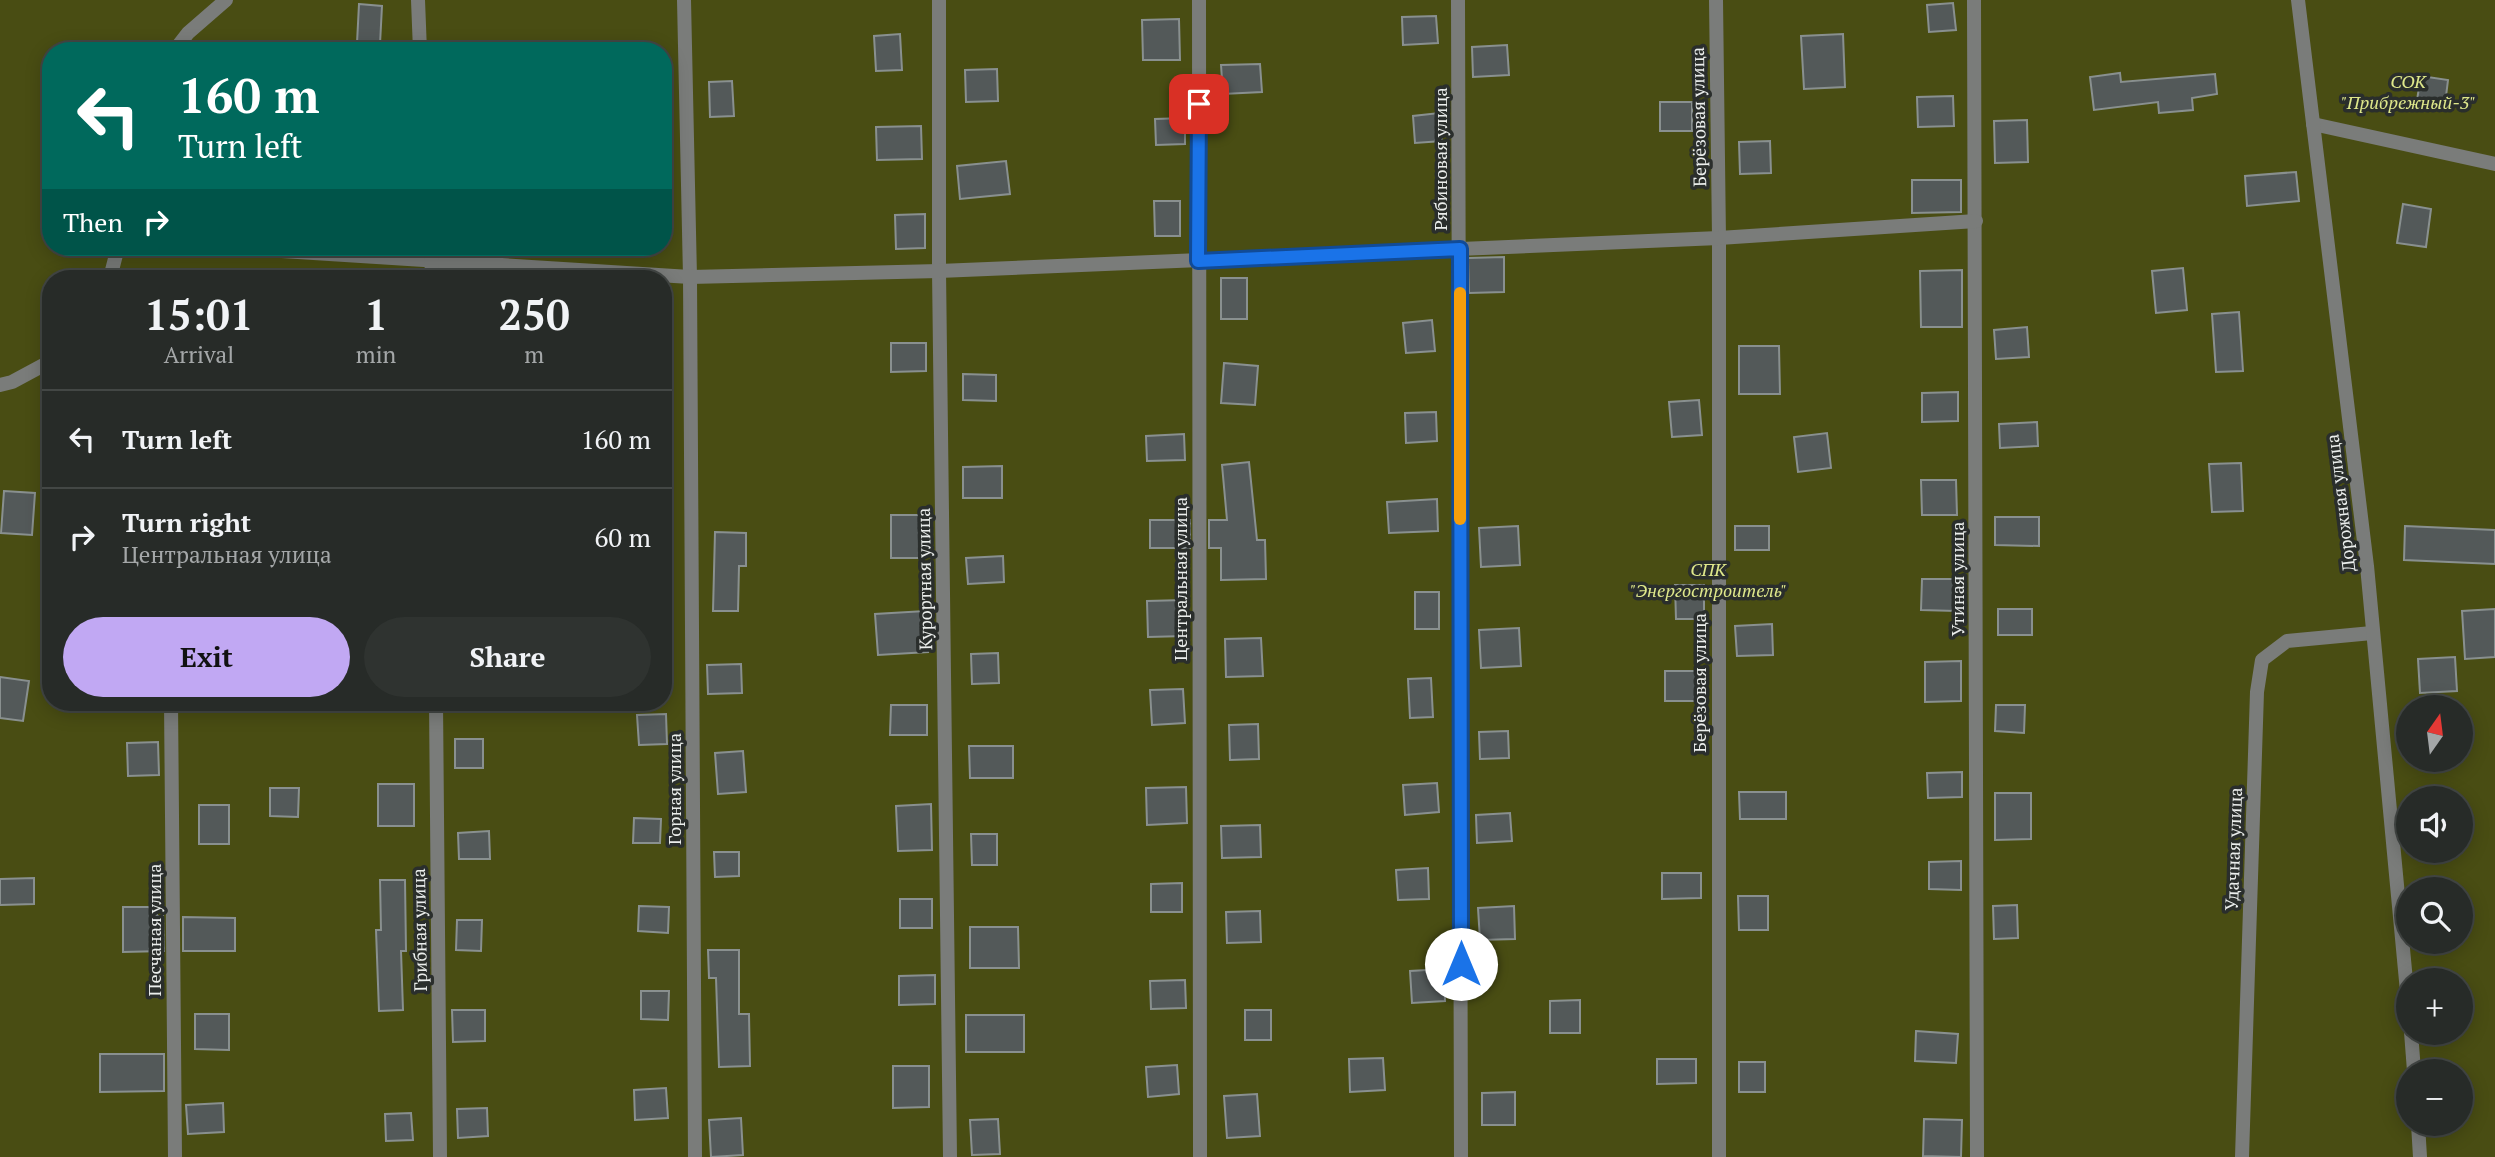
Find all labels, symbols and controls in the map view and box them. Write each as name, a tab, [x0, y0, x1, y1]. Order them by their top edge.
street label: Берёзовая улица	[1685, 47, 1711, 187]
text: 160 m	[178, 62, 320, 127]
park label: СОК "Прибрежный-3"	[2341, 69, 2475, 114]
icon: left	[63, 70, 154, 161]
pin	[1169, 74, 1229, 134]
icon: arrive	[1180, 85, 1218, 123]
street label: Рябиновая улица	[1428, 87, 1452, 231]
text: Turn left	[178, 125, 302, 167]
icon: right	[137, 203, 175, 241]
text: Then	[63, 205, 123, 239]
text: 15:01	[144, 286, 254, 342]
text: 1	[364, 286, 388, 342]
text: 250	[499, 286, 570, 342]
text: Arrival	[164, 339, 234, 370]
text: min	[356, 339, 396, 370]
text: m	[524, 339, 544, 370]
icon: left	[63, 420, 101, 458]
text: Turn left	[122, 422, 232, 456]
text: 160 m	[581, 422, 651, 456]
street label: Дорожная улица	[2320, 433, 2360, 573]
street label: Центральная улица	[1168, 497, 1192, 661]
text: Turn right	[122, 505, 251, 539]
street label: Курортная улица	[911, 508, 937, 650]
icon: right	[63, 518, 101, 556]
text: 60 m	[595, 520, 651, 554]
street label: Утиная улица	[1945, 522, 1969, 636]
text: Центральная улица	[122, 539, 332, 570]
park label: СПК "Энергостроитель"	[1630, 557, 1786, 602]
street label: Берёзовая улица	[1687, 613, 1711, 753]
button: Exit	[63, 617, 350, 697]
button: Share	[364, 617, 651, 697]
north arrow	[2396, 695, 2473, 772]
map controls	[2396, 695, 2473, 1136]
street label: Горная улица	[662, 733, 686, 845]
button: sound	[2396, 786, 2473, 863]
street label: Удачная улица	[2219, 787, 2247, 911]
street label: Песчаная улица	[142, 864, 166, 996]
street label: Грибная улица	[406, 868, 432, 992]
button: search	[2396, 877, 2473, 954]
position arrow	[1424, 927, 1498, 1001]
button: +	[2396, 968, 2473, 1045]
button: −	[2396, 1059, 2473, 1136]

